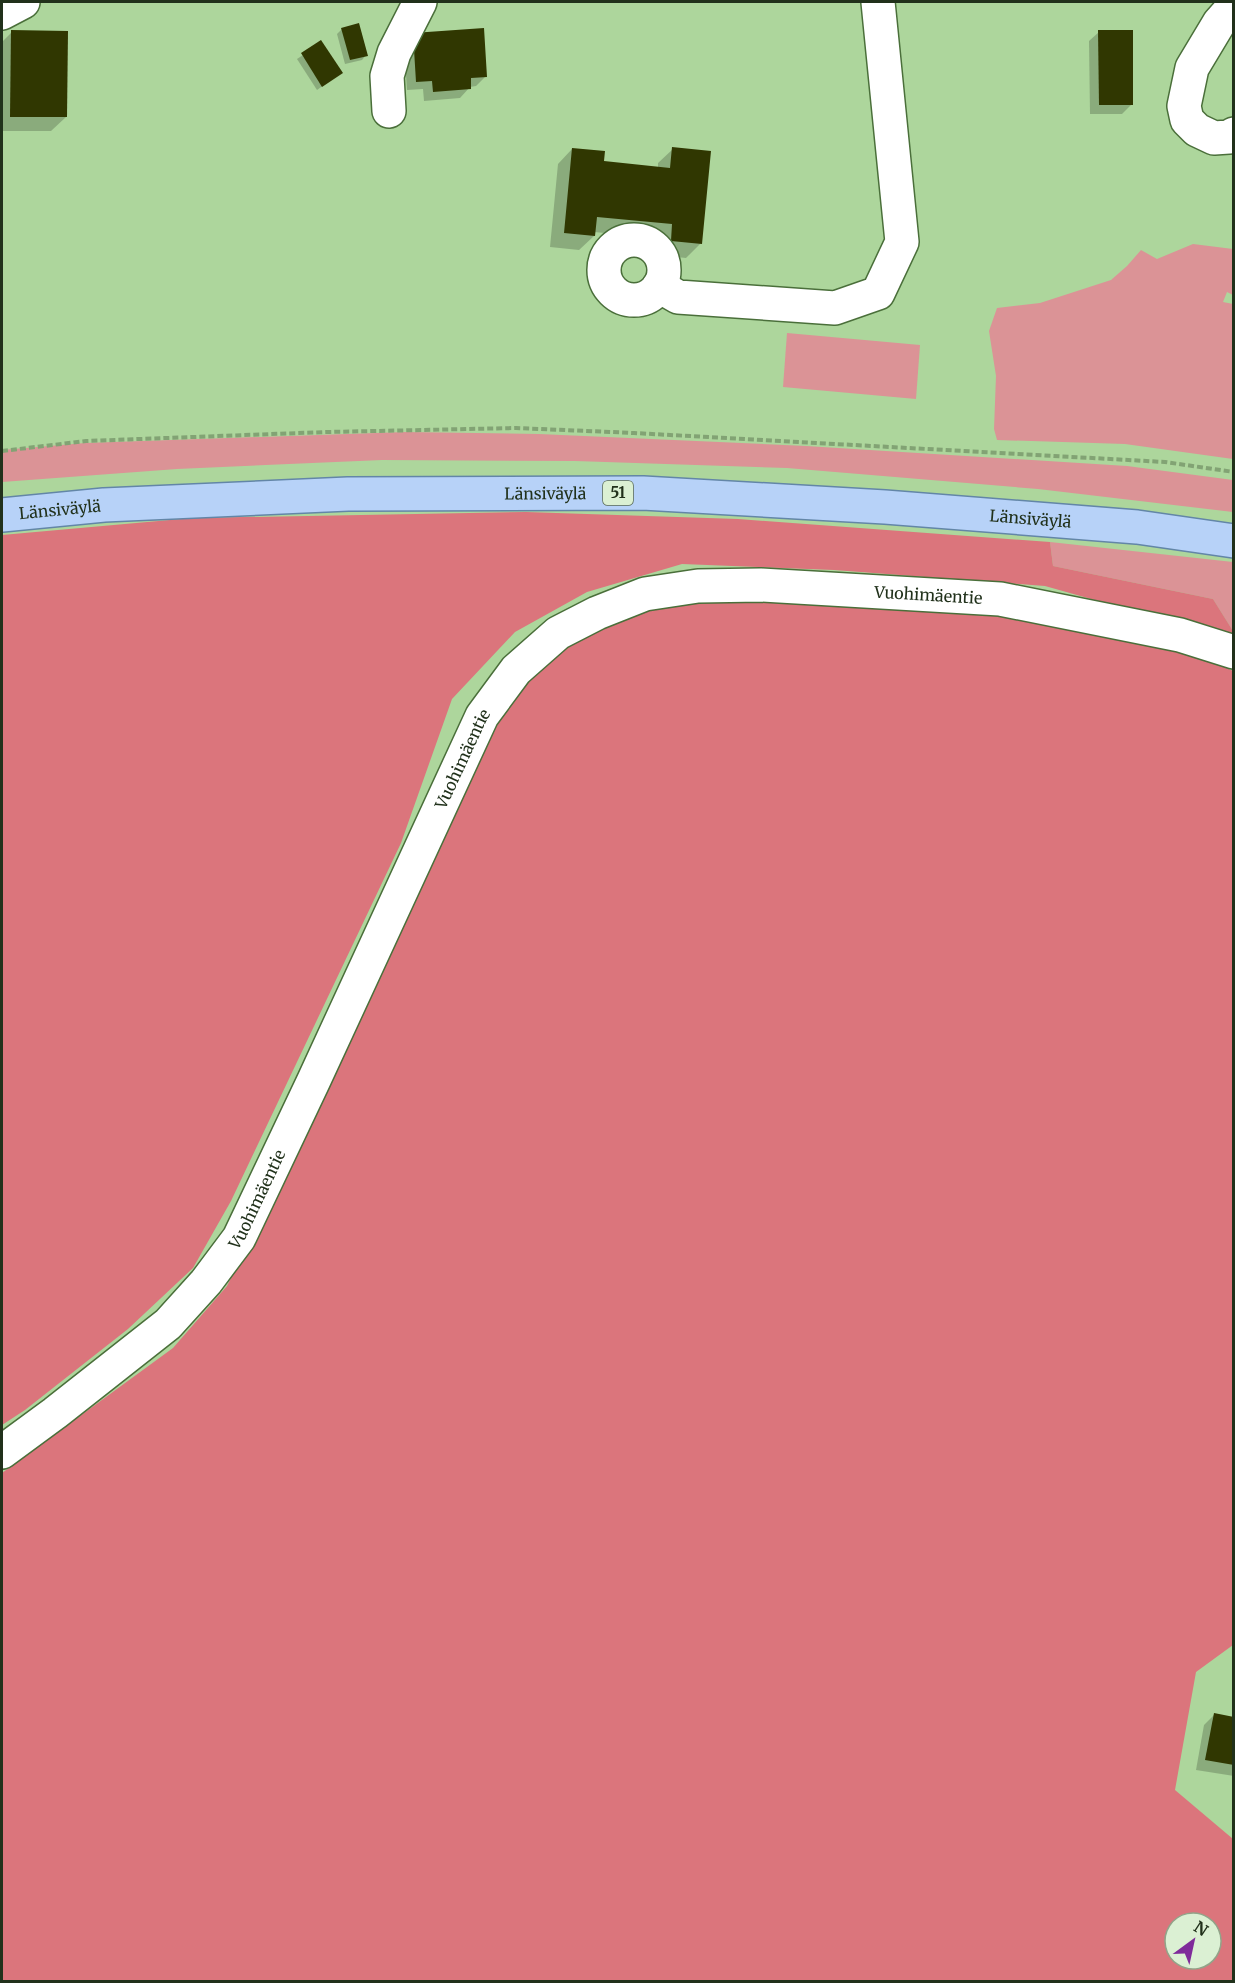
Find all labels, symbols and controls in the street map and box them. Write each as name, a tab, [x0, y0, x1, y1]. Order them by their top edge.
road number: 51	[603, 481, 633, 505]
street label: Länsiväylä	[504, 483, 587, 503]
street label: Länsiväylä	[18, 495, 102, 523]
street label: Länsiväylä	[989, 505, 1073, 532]
street label: Vuohimäentie	[873, 582, 983, 608]
street label: Vuohimäentie	[430, 704, 494, 813]
street label: Vuohimäentie	[224, 1146, 290, 1254]
north arrow	[1163, 1911, 1223, 1971]
text: N	[1190, 1917, 1212, 1940]

